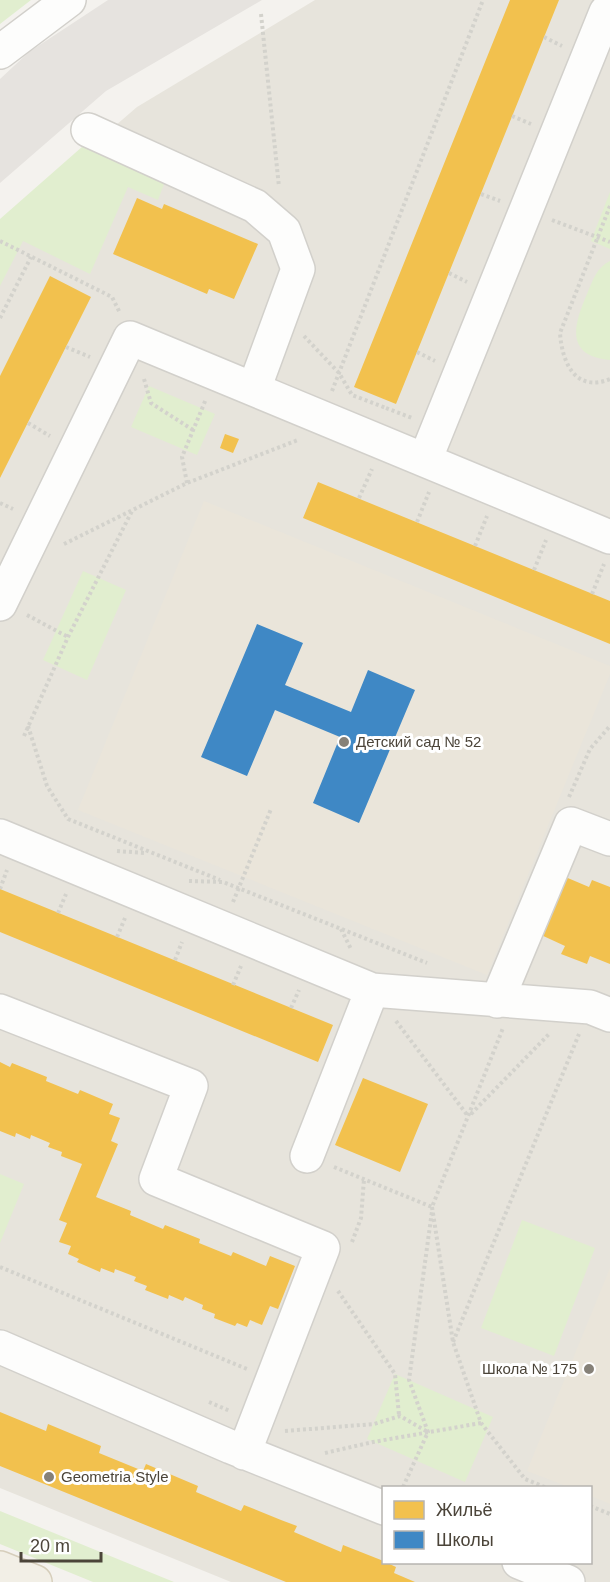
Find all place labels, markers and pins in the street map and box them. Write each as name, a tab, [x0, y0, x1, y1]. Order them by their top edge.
place label: Детский сад № 52	[356, 733, 481, 750]
marker: Детский сад № 52	[337, 735, 351, 749]
place label: Школа № 175	[482, 1360, 577, 1377]
marker: Школа № 175	[582, 1362, 596, 1376]
place label: Geometria Style	[61, 1468, 169, 1485]
marker: Geometria Style	[42, 1470, 56, 1484]

